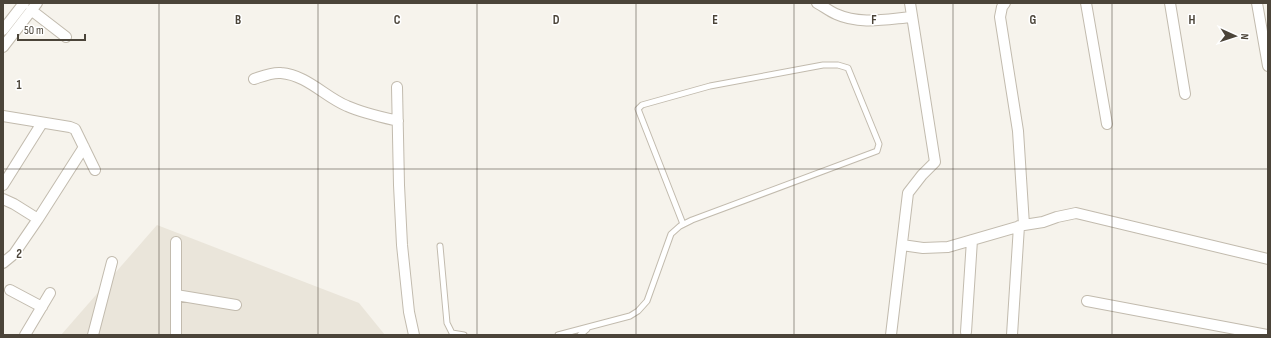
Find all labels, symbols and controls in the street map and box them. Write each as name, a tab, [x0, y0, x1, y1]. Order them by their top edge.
text: B	[235, 12, 241, 28]
text: C	[394, 12, 401, 28]
text: D	[553, 12, 560, 28]
text: E	[712, 12, 718, 28]
text: F	[871, 12, 877, 28]
text: G	[1030, 12, 1037, 28]
text: H	[1189, 12, 1196, 28]
scale bar	[18, 16, 85, 42]
north arrow	[1215, 16, 1255, 56]
text: 50 m	[24, 23, 44, 38]
text: N	[1238, 33, 1251, 40]
text: 1	[16, 77, 22, 93]
text: 2	[16, 246, 22, 262]

